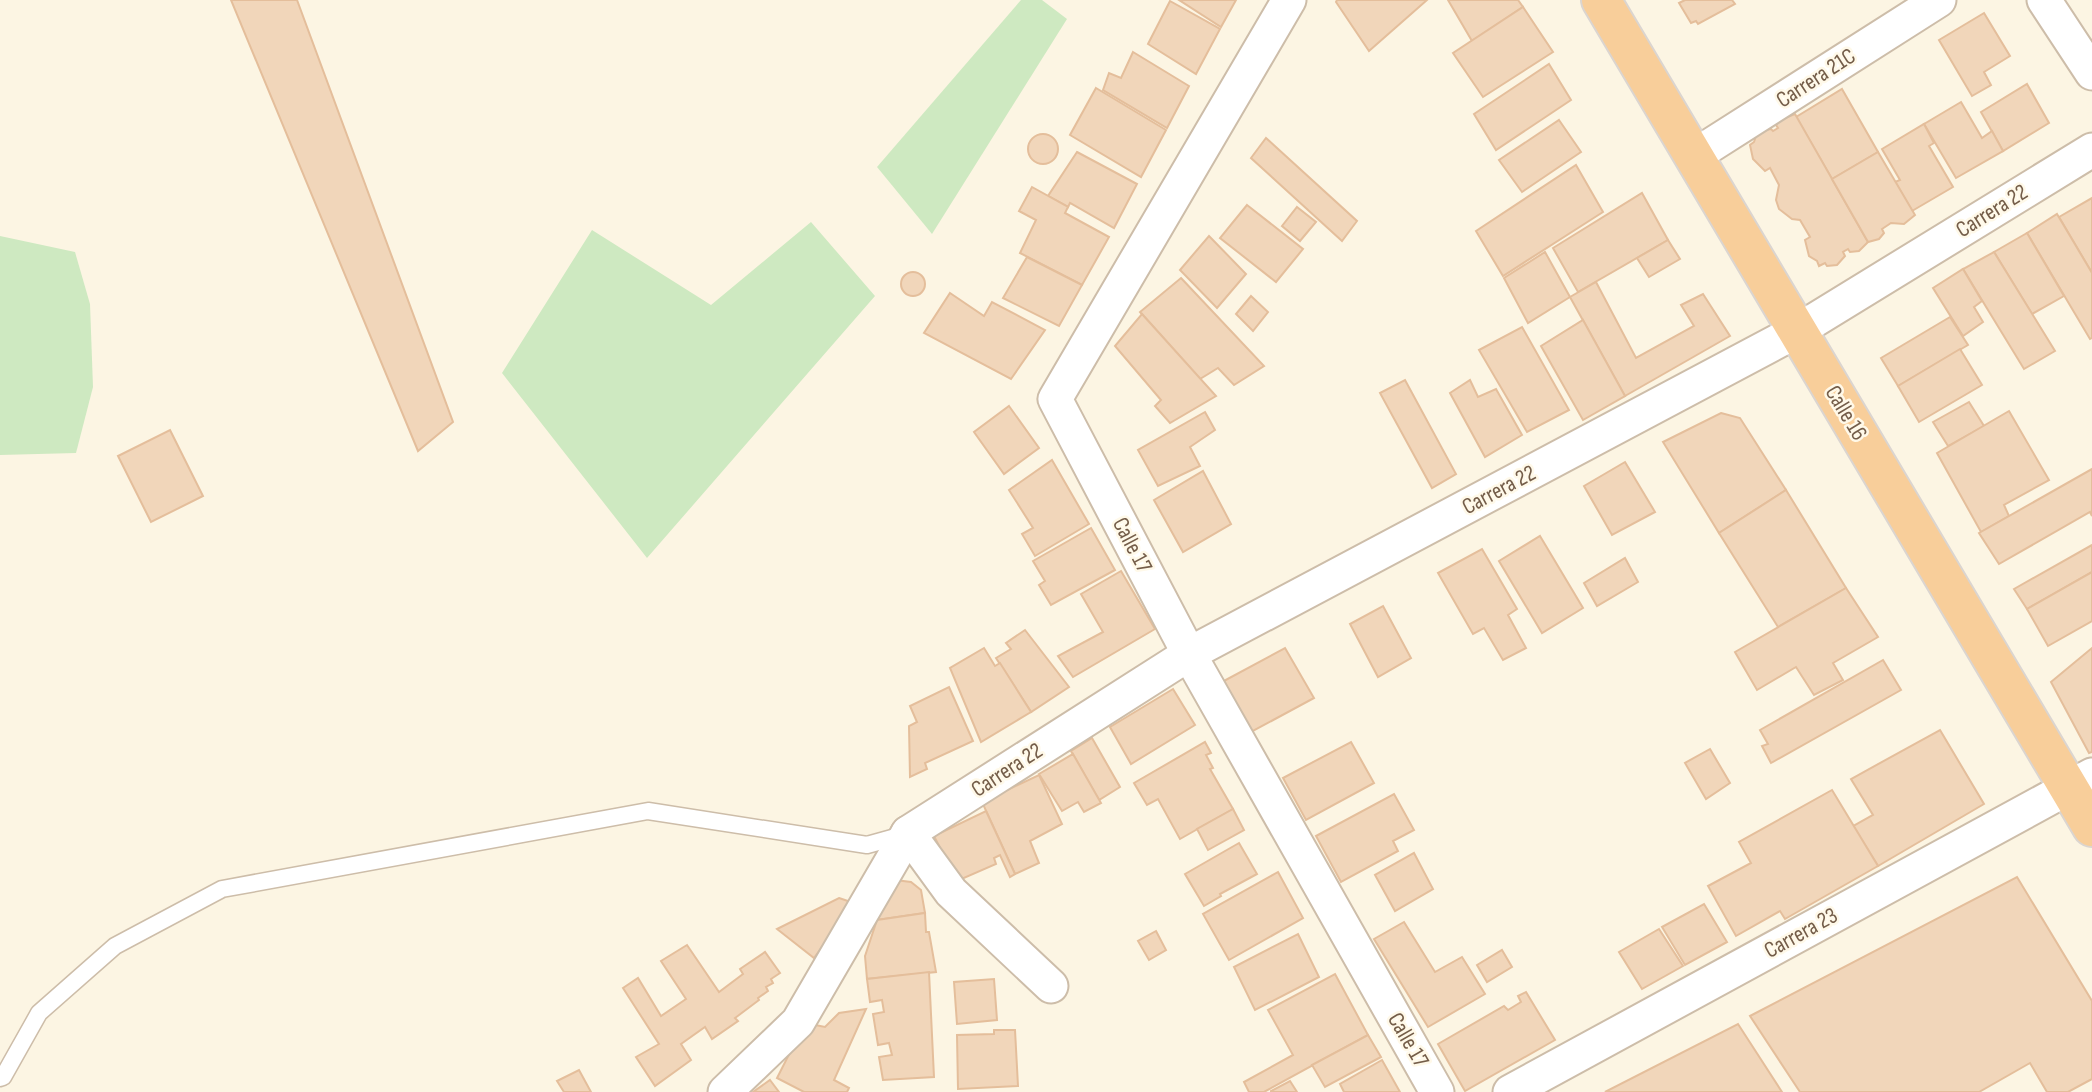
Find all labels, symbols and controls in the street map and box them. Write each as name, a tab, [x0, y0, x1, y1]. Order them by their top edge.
street label: Carrera 21C	[1771, 42, 1861, 114]
street label: Carrera 22	[1951, 178, 2033, 244]
street label: Calle 16	[1819, 380, 1873, 446]
street label: Carrera 22	[1457, 459, 1541, 521]
street label: Calle 17	[1106, 513, 1158, 577]
street label: Carrera 22	[966, 737, 1048, 803]
street label: Carrera 23	[1759, 901, 1843, 965]
street label: Calle 17	[1381, 1008, 1435, 1072]

